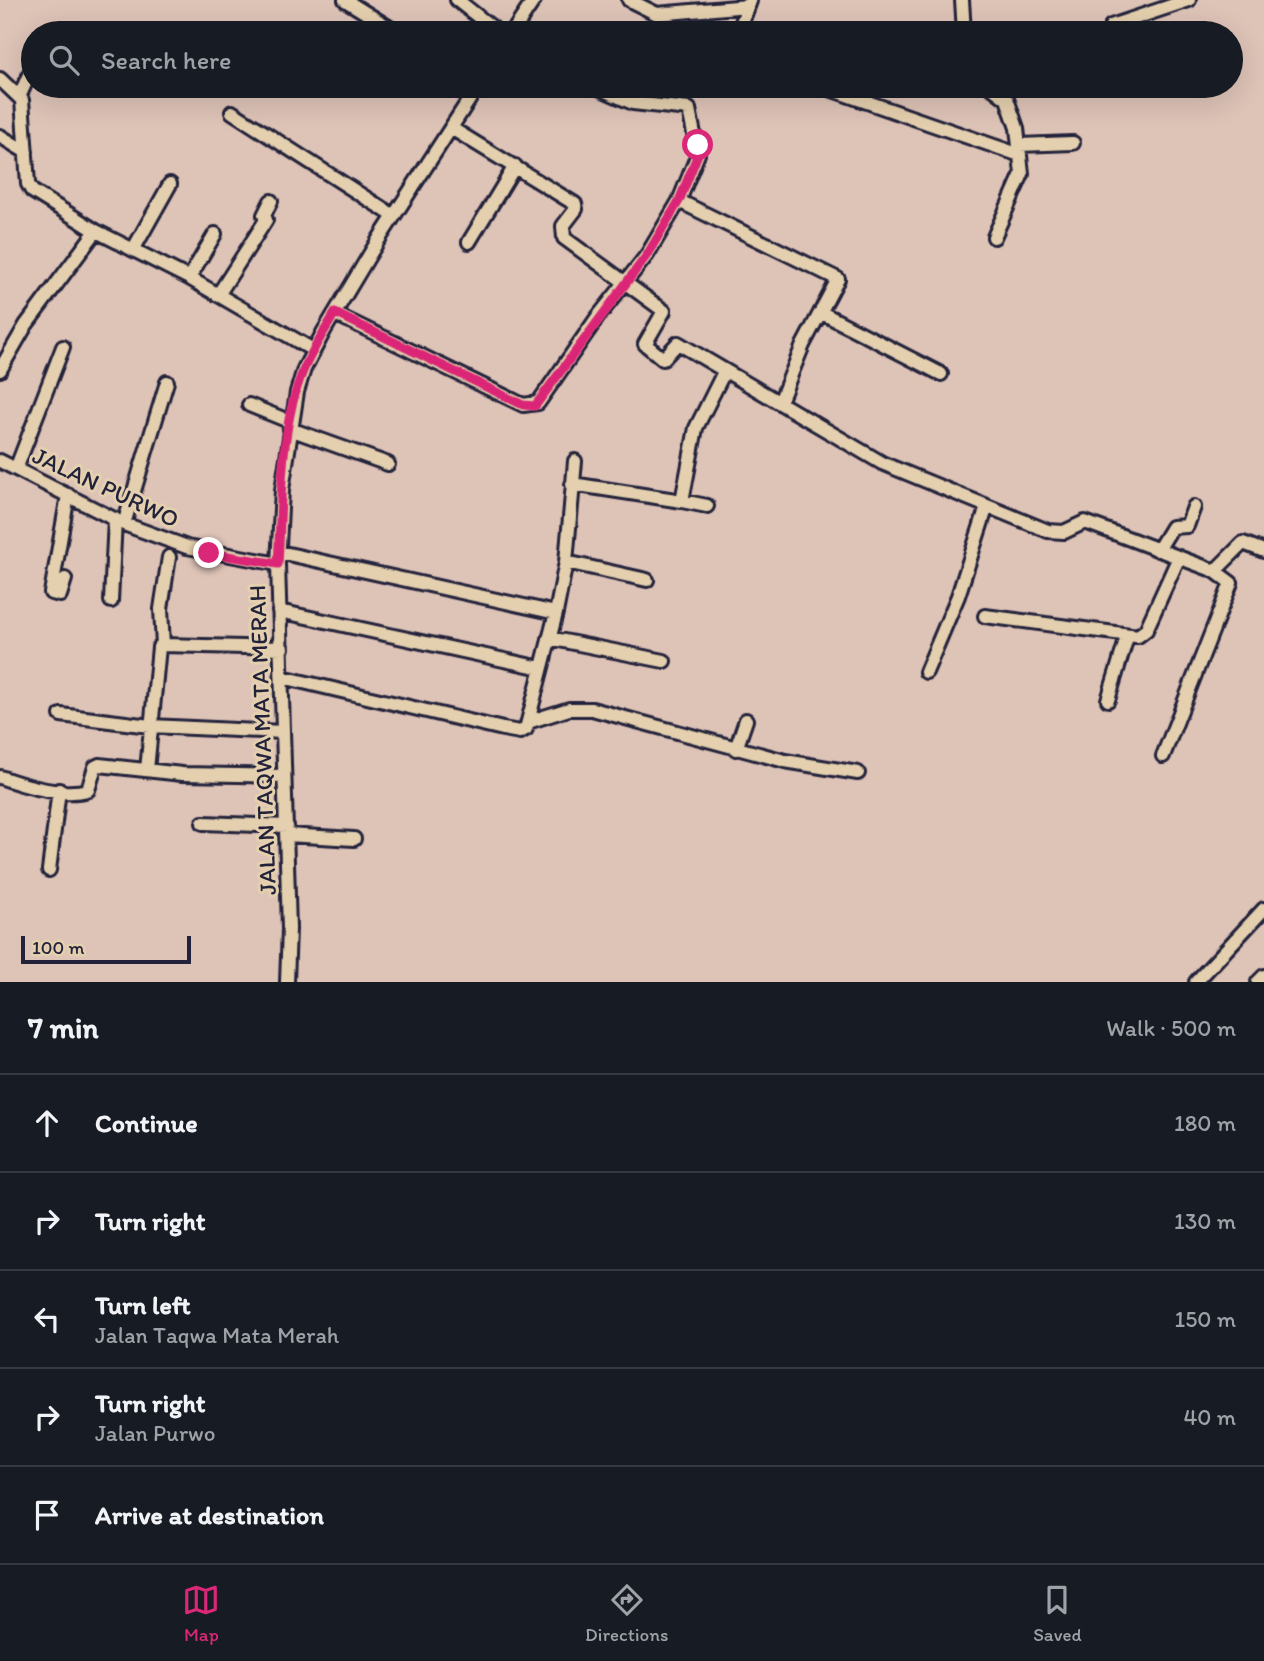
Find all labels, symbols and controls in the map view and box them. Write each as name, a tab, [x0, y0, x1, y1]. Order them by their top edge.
search box	[21, 21, 1243, 98]
icon: search	[45, 41, 83, 79]
text: Search here	[101, 44, 231, 76]
route start	[682, 129, 713, 160]
street label: JALAN PURWO	[28, 440, 184, 534]
route end	[193, 537, 224, 568]
street label: JALAN TAQWA MATA MERAH	[242, 585, 282, 895]
scale bar	[21, 933, 191, 965]
text: 100 m	[32, 936, 84, 959]
text: 7 min	[28, 1009, 99, 1046]
text: Walk · 500 m	[1106, 1014, 1236, 1042]
icon: ahead	[28, 1104, 66, 1142]
text: Continue	[95, 1107, 198, 1139]
text: 180 m	[1174, 1109, 1236, 1137]
icon: right	[28, 1202, 66, 1240]
text: Turn right	[95, 1205, 206, 1237]
text: 130 m	[1174, 1207, 1236, 1235]
text: Turn left	[95, 1289, 191, 1321]
icon: left	[28, 1300, 66, 1338]
text: 150 m	[1175, 1305, 1236, 1333]
text: Jalan Taqwa Mata Merah	[95, 1321, 339, 1349]
text: Turn right	[95, 1387, 206, 1419]
icon: right	[28, 1398, 66, 1436]
text: 40 m	[1183, 1403, 1236, 1431]
text: Jalan Purwo	[95, 1419, 215, 1447]
icon: arrive	[28, 1496, 66, 1534]
text: Arrive at destination	[95, 1499, 324, 1531]
tab: Map	[182, 1581, 220, 1646]
tab: Directions	[585, 1581, 669, 1646]
tab: Saved	[1033, 1581, 1082, 1646]

